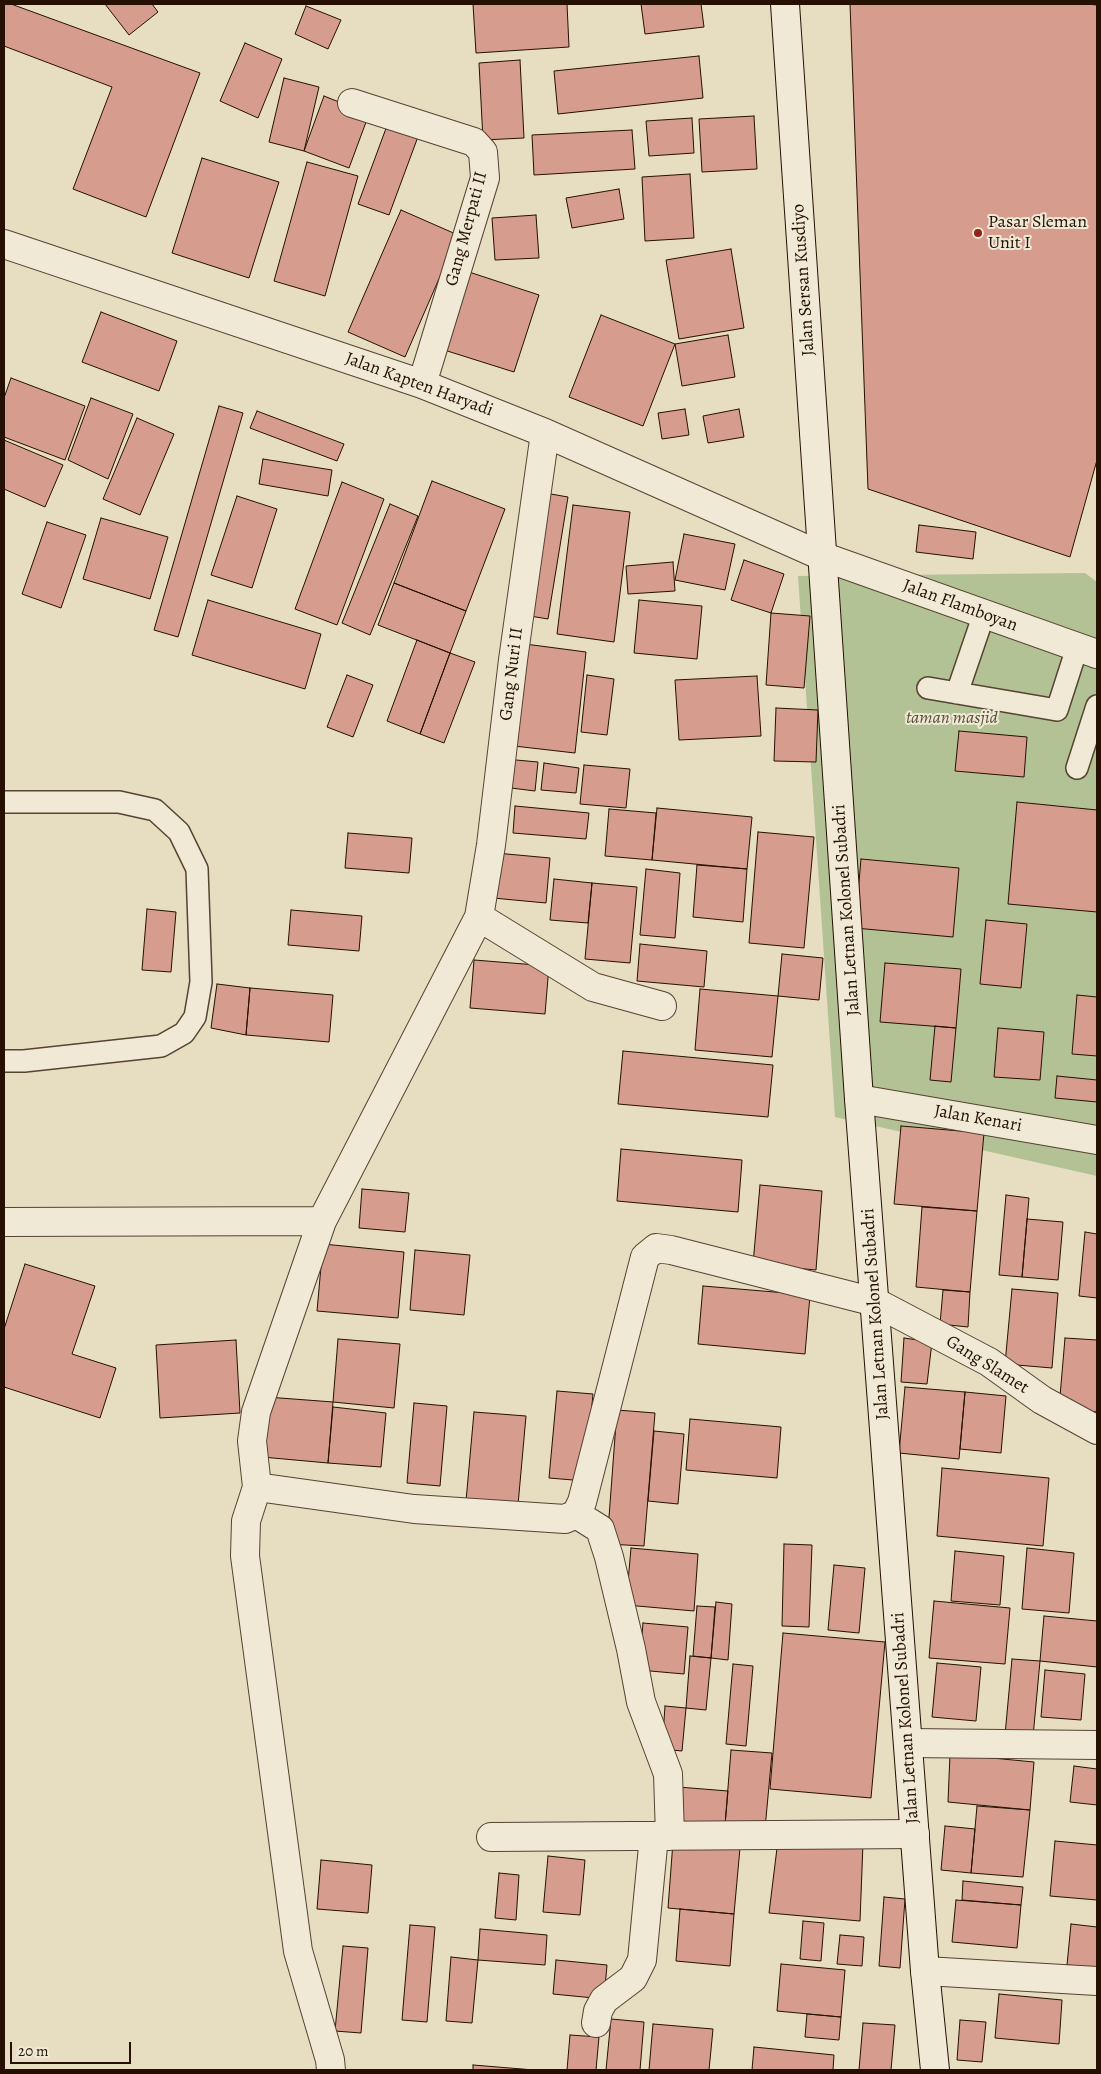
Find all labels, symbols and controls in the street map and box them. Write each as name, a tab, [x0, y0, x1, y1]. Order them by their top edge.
street label: Gang Merpati II	[441, 169, 493, 289]
street label: Jalan Sersan Kusdiyo	[788, 203, 820, 357]
place label: Pasar Sleman Unit I	[988, 212, 1087, 254]
marker: Pasar Sleman Unit I	[972, 227, 984, 239]
street label: Jalan Kapten Haryadi	[342, 348, 496, 422]
street label: Jalan Flamboyan	[900, 575, 1020, 637]
street label: Gang Nuri II	[496, 626, 528, 722]
park label: taman masjid	[906, 708, 998, 730]
street label: Jalan Letnan Kolonel Subadri	[829, 803, 865, 1017]
street label: Jalan Kenari	[932, 1101, 1024, 1137]
street label: Jalan Letnan Kolonel Subadri	[858, 1207, 894, 1421]
street label: Gang Slamet	[942, 1331, 1032, 1399]
street label: Jalan Letnan Kolonel Subadri	[888, 1611, 924, 1825]
scale bar	[12, 2032, 134, 2064]
text: 20 m	[18, 2041, 49, 2061]

